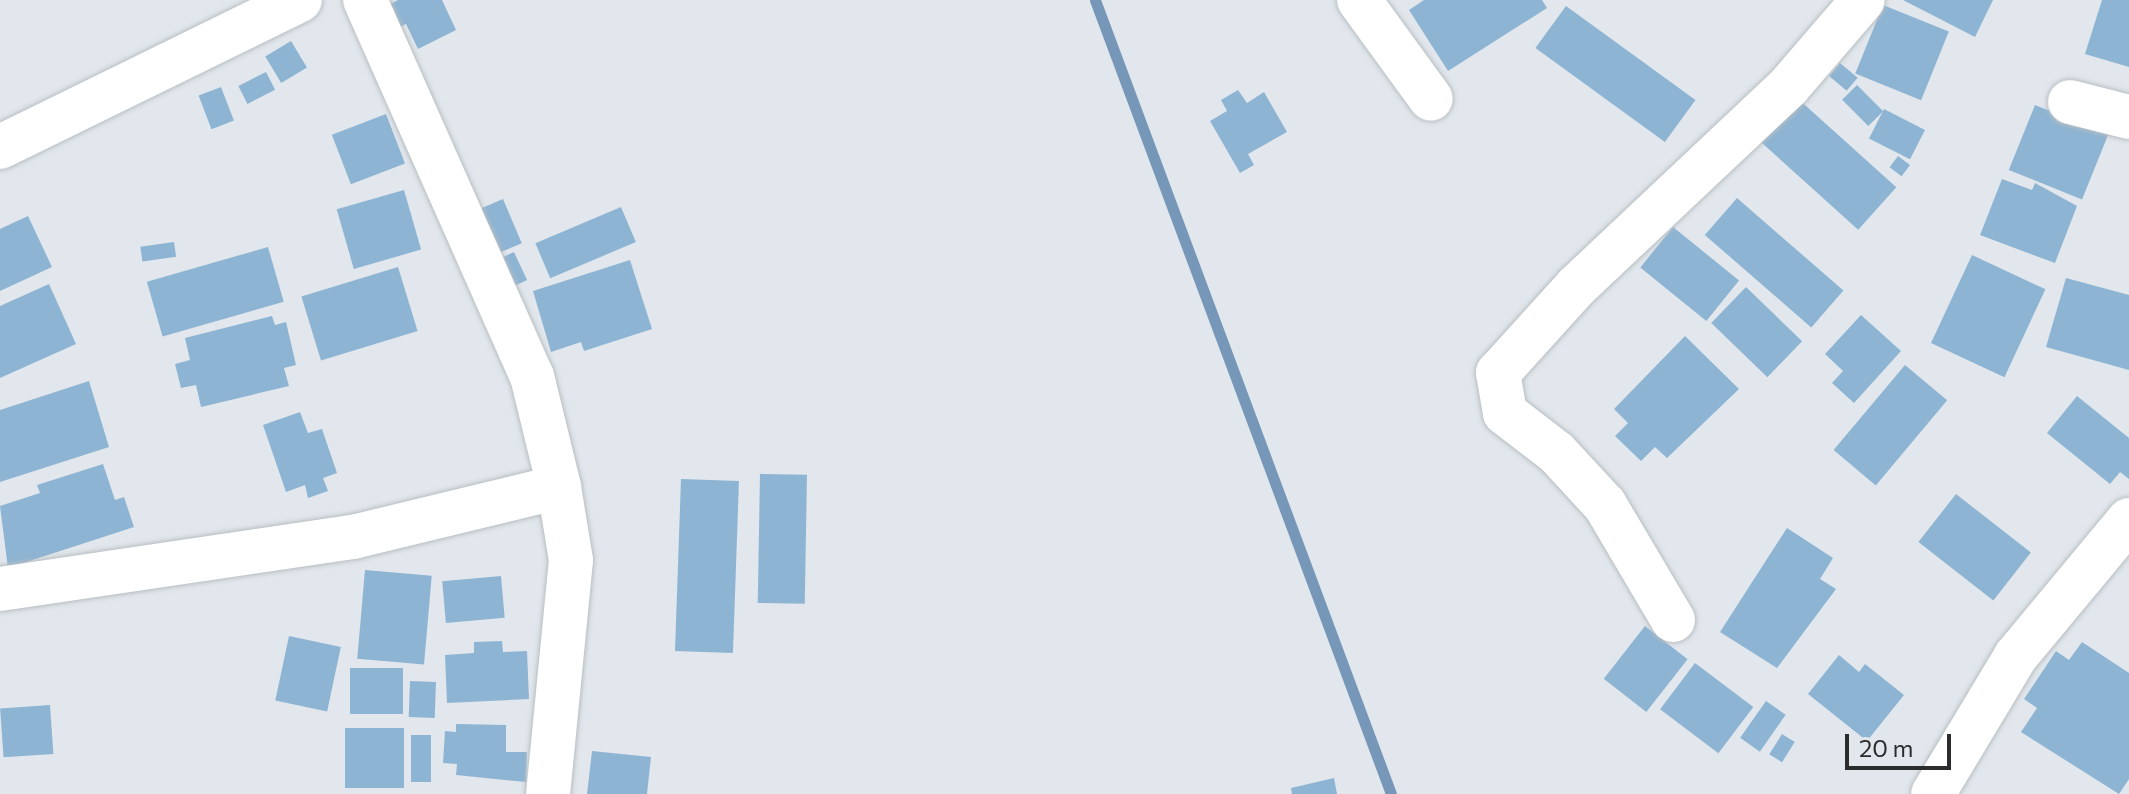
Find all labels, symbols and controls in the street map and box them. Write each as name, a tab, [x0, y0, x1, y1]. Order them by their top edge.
scale bar	[1849, 718, 1955, 768]
text: 20 m	[1859, 733, 1913, 762]

